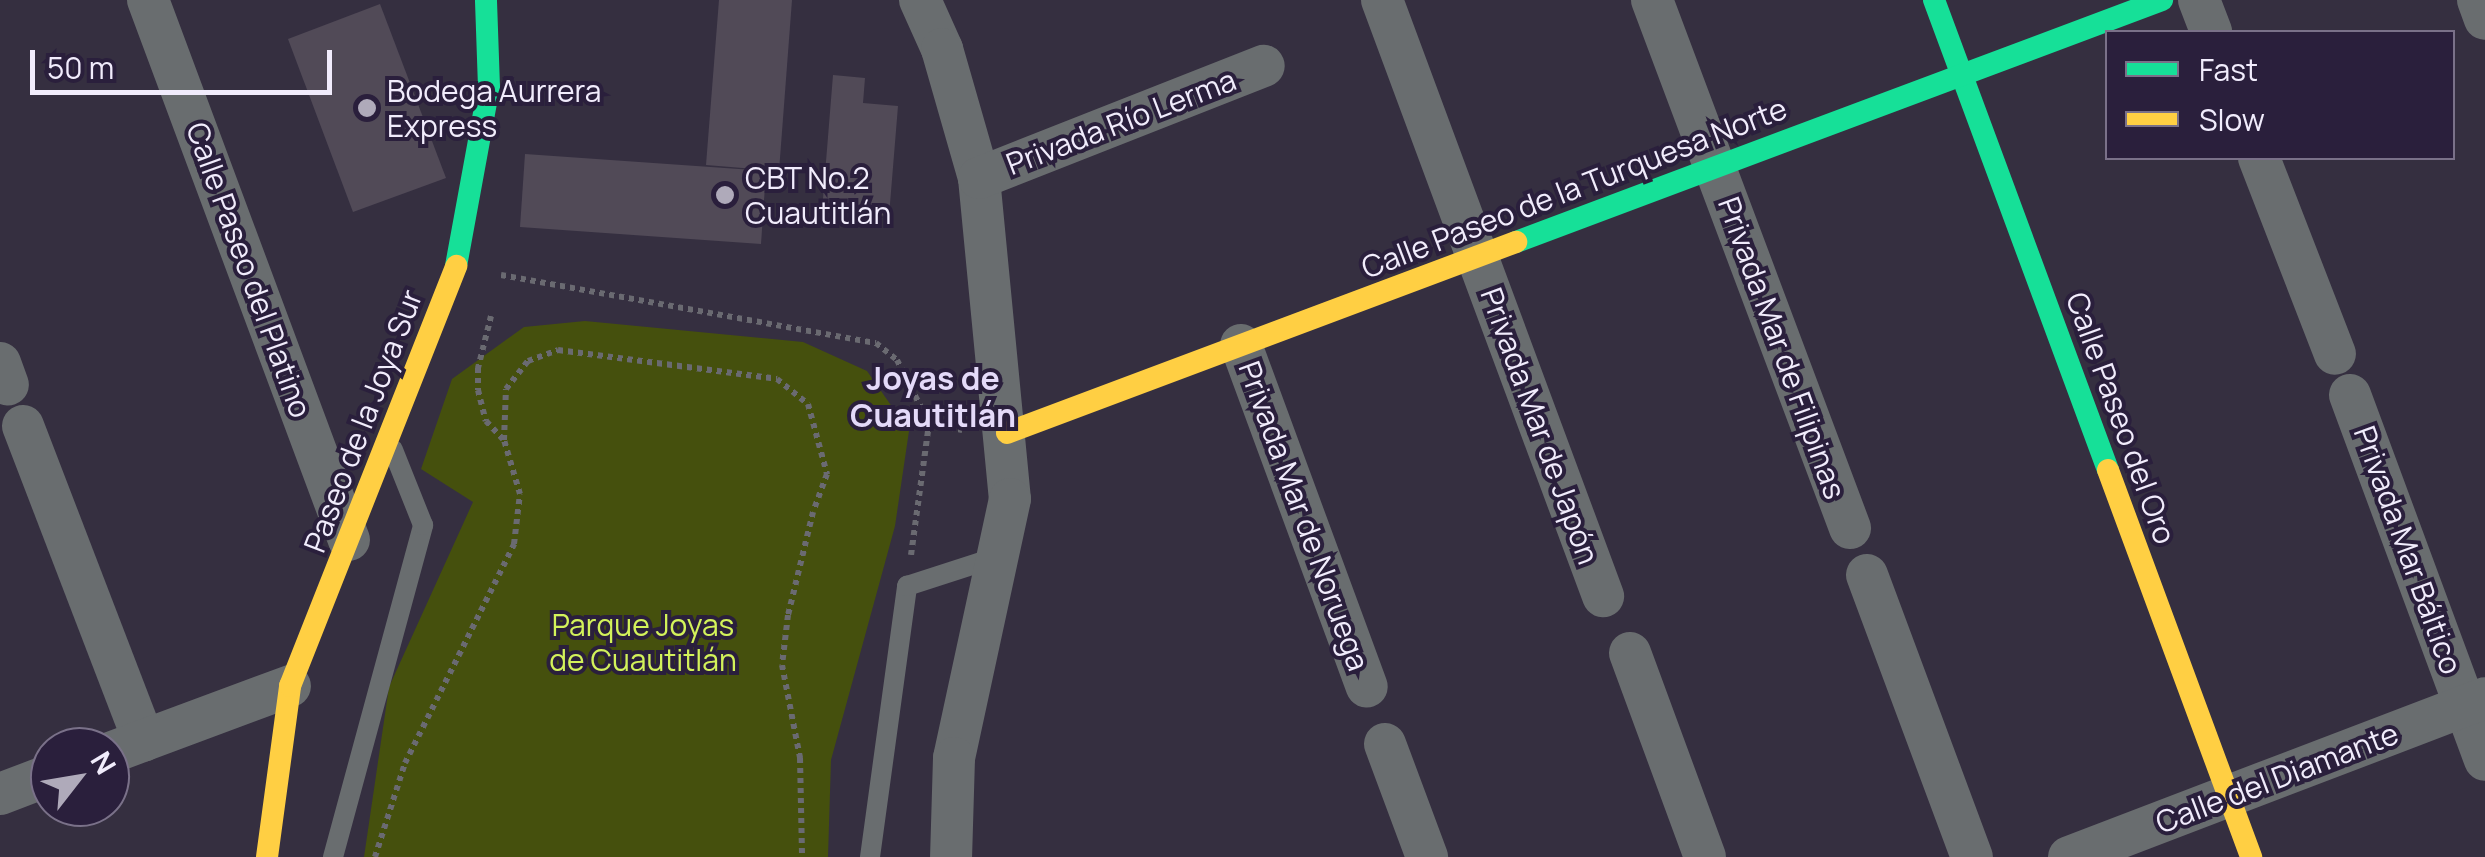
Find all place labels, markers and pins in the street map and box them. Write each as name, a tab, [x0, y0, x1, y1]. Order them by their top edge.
place label: Bodega Aurrera Express	[387, 73, 601, 144]
marker: Bodega Aurrera Express	[356, 97, 378, 119]
place label: CBT No.2 Cuautitlán	[745, 160, 891, 230]
marker: CBT No.2 Cuautitlán	[714, 184, 736, 206]

